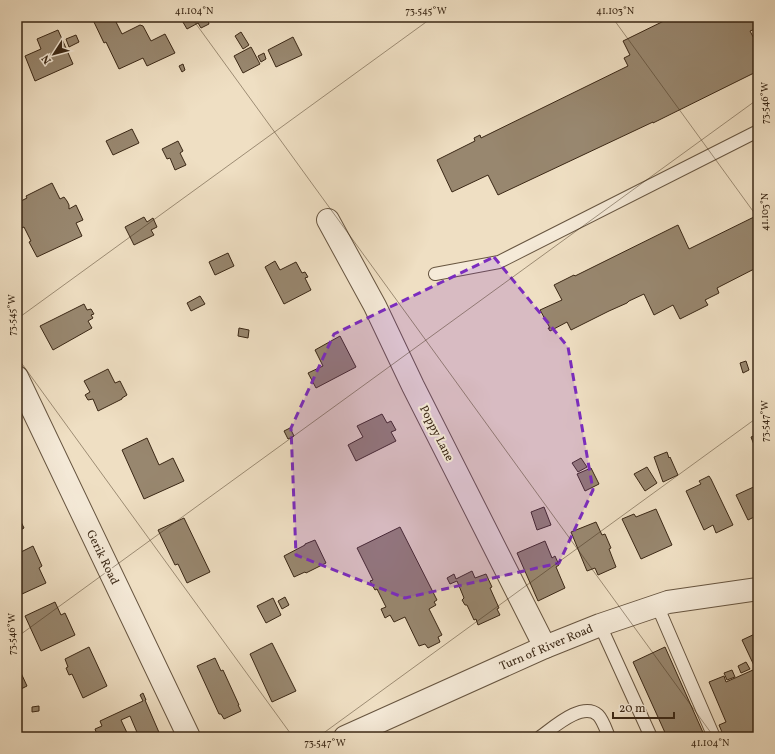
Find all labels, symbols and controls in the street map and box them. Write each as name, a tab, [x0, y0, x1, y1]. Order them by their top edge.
text: 41.104°N	[175, 4, 214, 18]
text: 73.545°W	[405, 4, 447, 18]
text: 41.103°N	[596, 4, 635, 18]
north arrow	[34, 34, 74, 74]
text: N	[39, 51, 56, 67]
text: 73.546°W	[758, 82, 772, 124]
text: 41.103°N	[758, 192, 772, 231]
text: 73.545°W	[5, 294, 19, 336]
text: 73.547°W	[758, 400, 772, 442]
street label: Poppy Lane	[415, 403, 457, 464]
street label: Gerik Road	[82, 527, 122, 588]
text: 73.546°W	[5, 613, 19, 655]
street label: Turn of River Road	[497, 621, 596, 675]
scale bar	[613, 694, 674, 720]
text: 20 m	[619, 701, 646, 717]
text: 73.547°W	[304, 736, 346, 750]
text: 41.104°N	[691, 736, 730, 750]

